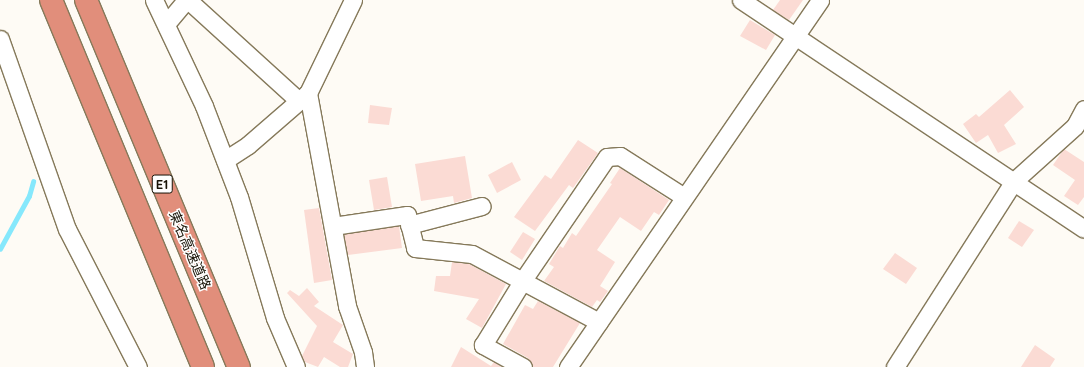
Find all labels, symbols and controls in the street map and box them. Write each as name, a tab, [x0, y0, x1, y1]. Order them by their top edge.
road number: E1	[151, 173, 173, 195]
street label: 東名高速道路	[166, 208, 214, 292]

